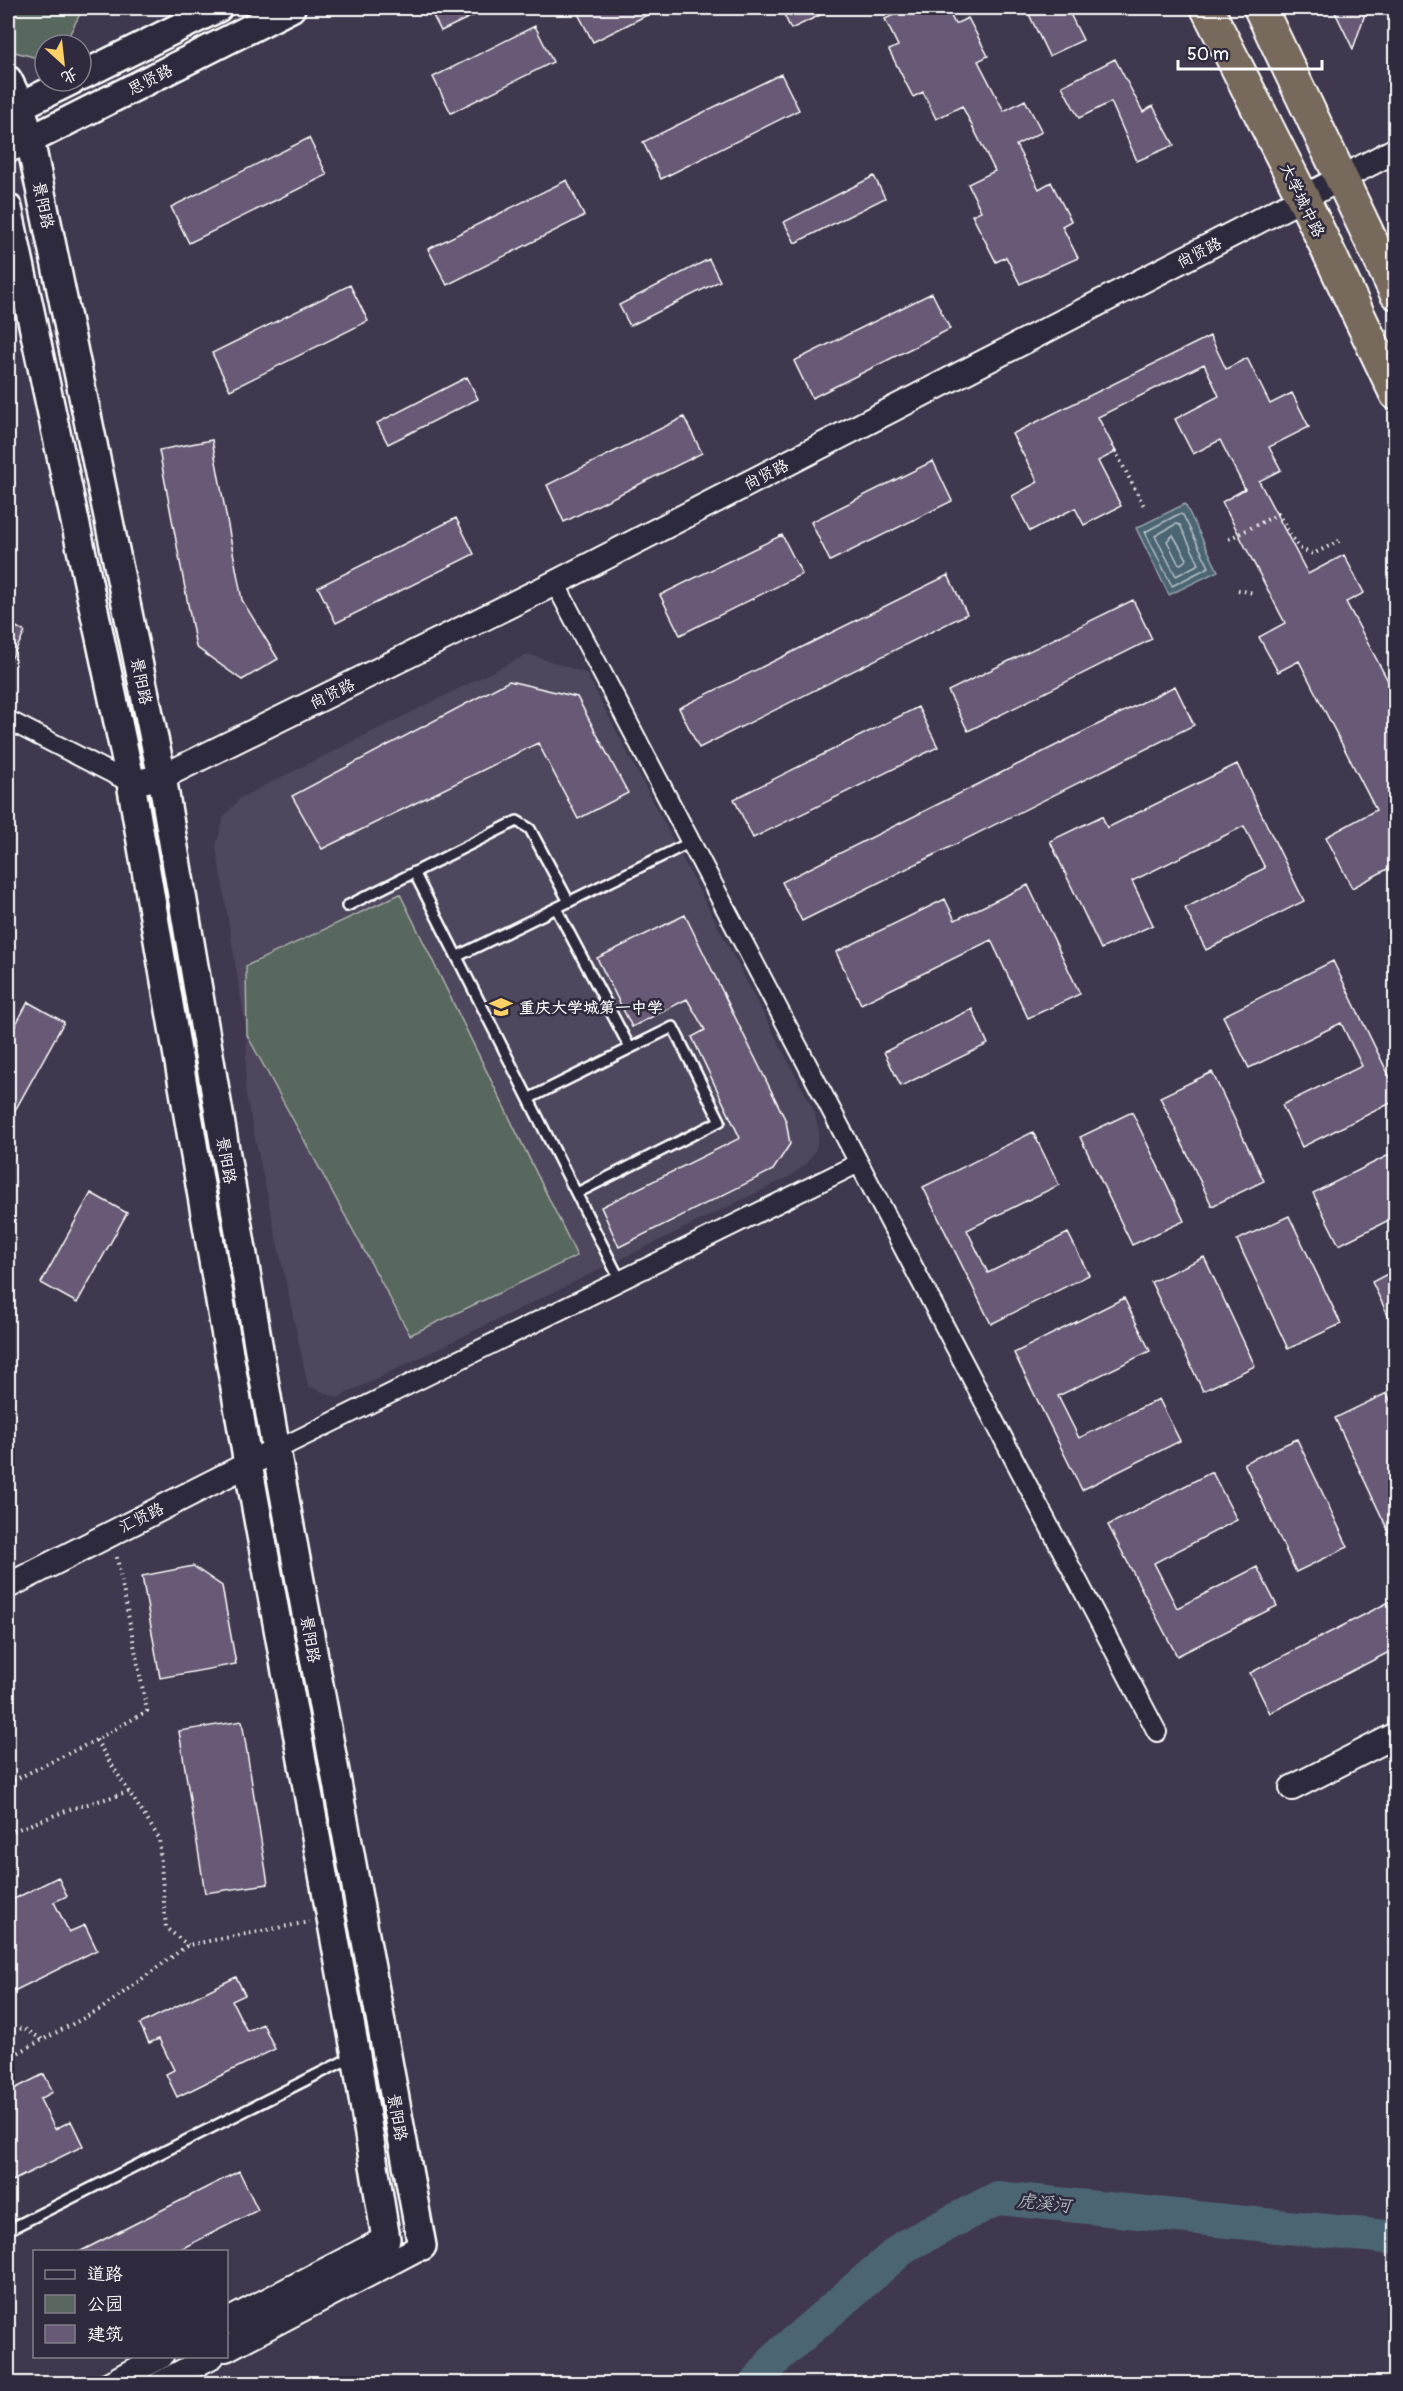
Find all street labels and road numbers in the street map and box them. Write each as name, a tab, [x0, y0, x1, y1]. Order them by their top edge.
street label: 思贤路	[125, 60, 176, 100]
street label: 大学城中路	[1276, 160, 1329, 241]
street label: 景阳路	[28, 180, 58, 231]
street label: 尚贤路	[1174, 233, 1225, 273]
street label: 尚贤路	[741, 455, 792, 495]
street label: 景阳路	[126, 656, 156, 707]
street label: 尚贤路	[306, 674, 358, 713]
street label: 景阳路	[212, 1135, 240, 1186]
street label: 汇贤路	[115, 1498, 167, 1537]
street label: 景阳路	[296, 1614, 324, 1665]
street label: 景阳路	[383, 2092, 411, 2143]

